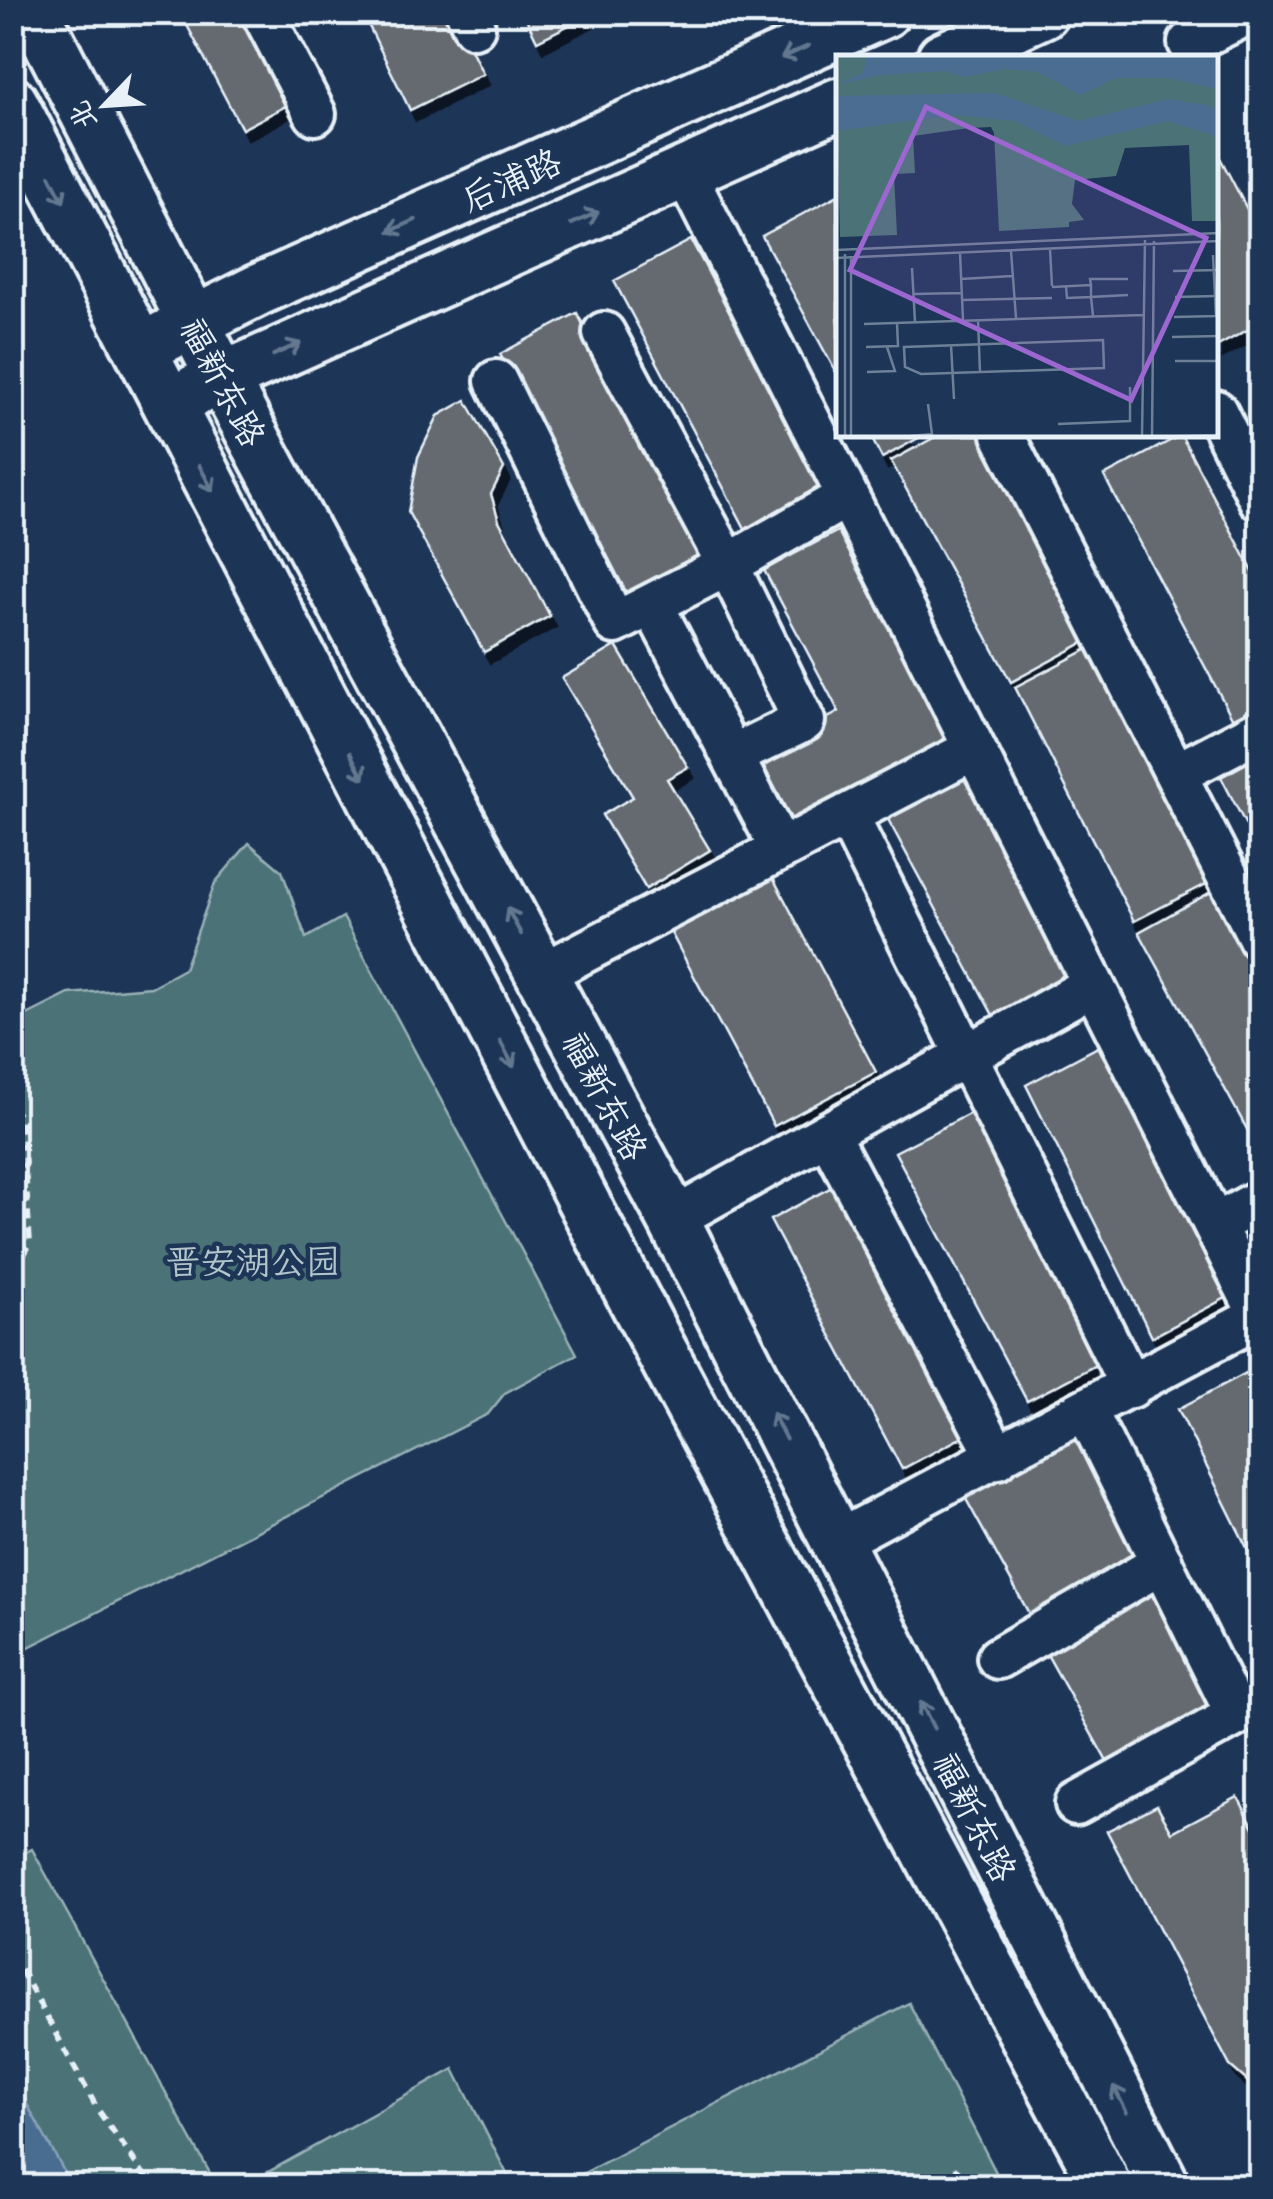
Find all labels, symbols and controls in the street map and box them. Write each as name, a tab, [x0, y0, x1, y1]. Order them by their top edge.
one-way arrow	[780, 44, 811, 62]
north arrow	[55, 55, 155, 155]
inset map	[836, 55, 1218, 438]
text: 北	[56, 94, 106, 138]
street label: 后浦路	[451, 132, 569, 224]
one-way arrow	[48, 174, 67, 204]
one-way arrow	[569, 208, 600, 226]
one-way arrow	[387, 218, 418, 236]
street label: 福新东路	[169, 307, 281, 455]
one-way arrow	[271, 339, 302, 357]
one-way arrow	[197, 463, 217, 493]
one-way arrow	[348, 751, 367, 781]
one-way arrow	[504, 907, 523, 937]
street label: 福新东路	[551, 1021, 663, 1169]
one-way arrow	[498, 1039, 517, 1069]
park label: 晋安湖公园	[165, 1233, 341, 1286]
one-way arrow	[769, 1411, 788, 1441]
one-way arrow	[916, 1701, 935, 1731]
street label: 福新东路	[922, 1742, 1032, 1890]
one-way arrow	[1110, 2085, 1129, 2115]

